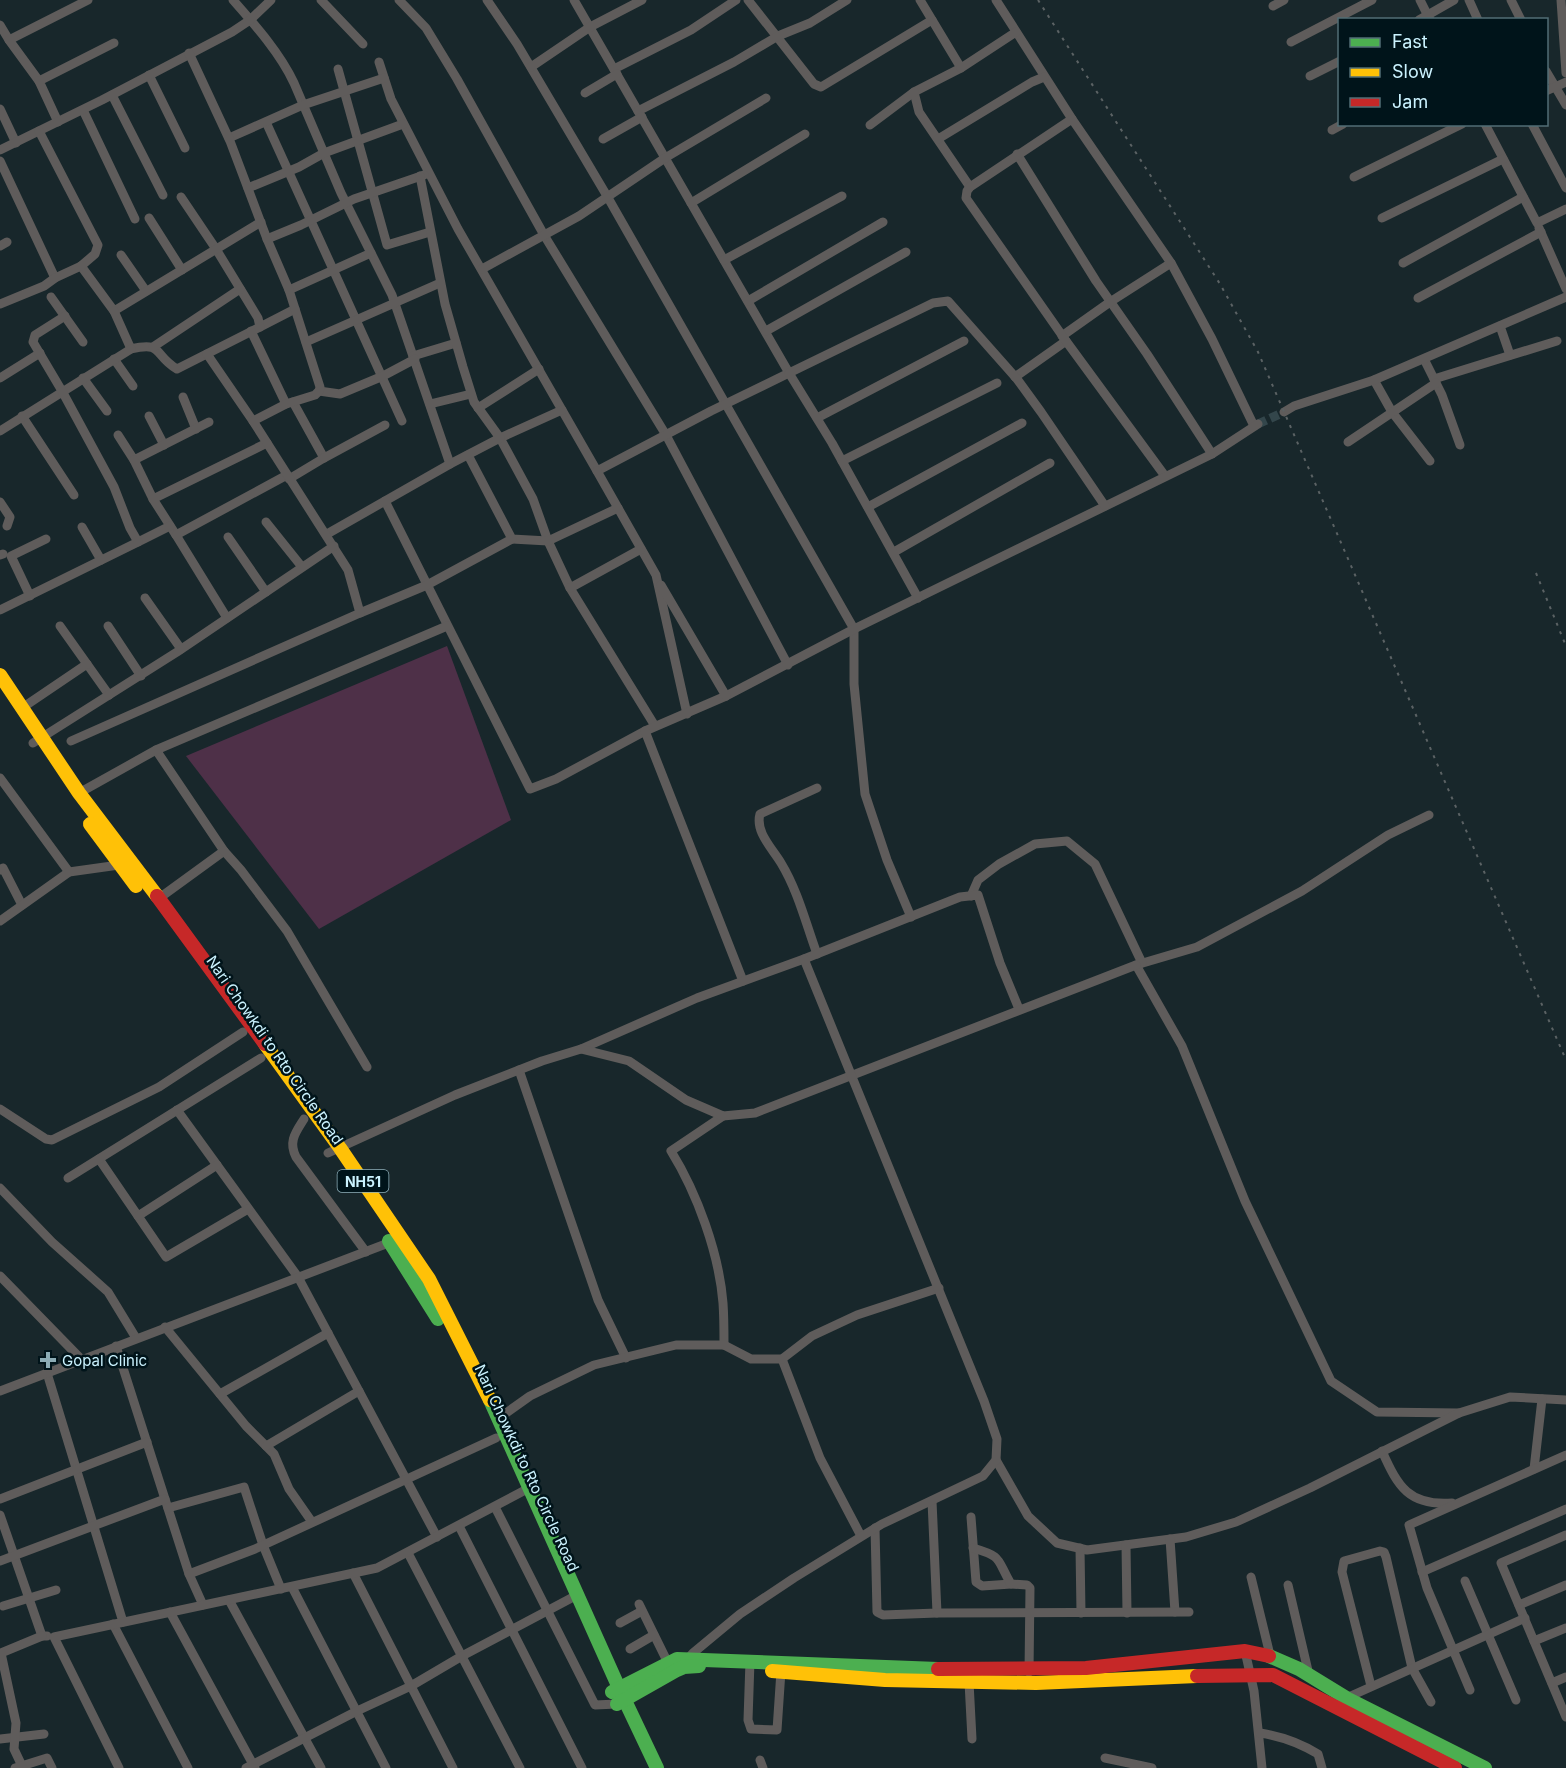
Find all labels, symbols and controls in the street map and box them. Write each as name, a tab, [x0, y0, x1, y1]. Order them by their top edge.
legend	[1338, 18, 1548, 126]
text: Fast	[1392, 31, 1428, 52]
text: Slow	[1392, 61, 1433, 82]
text: Jam	[1392, 91, 1428, 112]
street label: Nari Chowkdi to Rto Circle Road	[202, 952, 348, 1148]
road number: NH51	[338, 1170, 388, 1192]
marker: Gopal Clinic	[39, 1351, 57, 1369]
place label: Gopal Clinic	[62, 1351, 147, 1370]
street label: Nari Chowkdi to Rto Circle Road	[471, 1362, 583, 1574]

